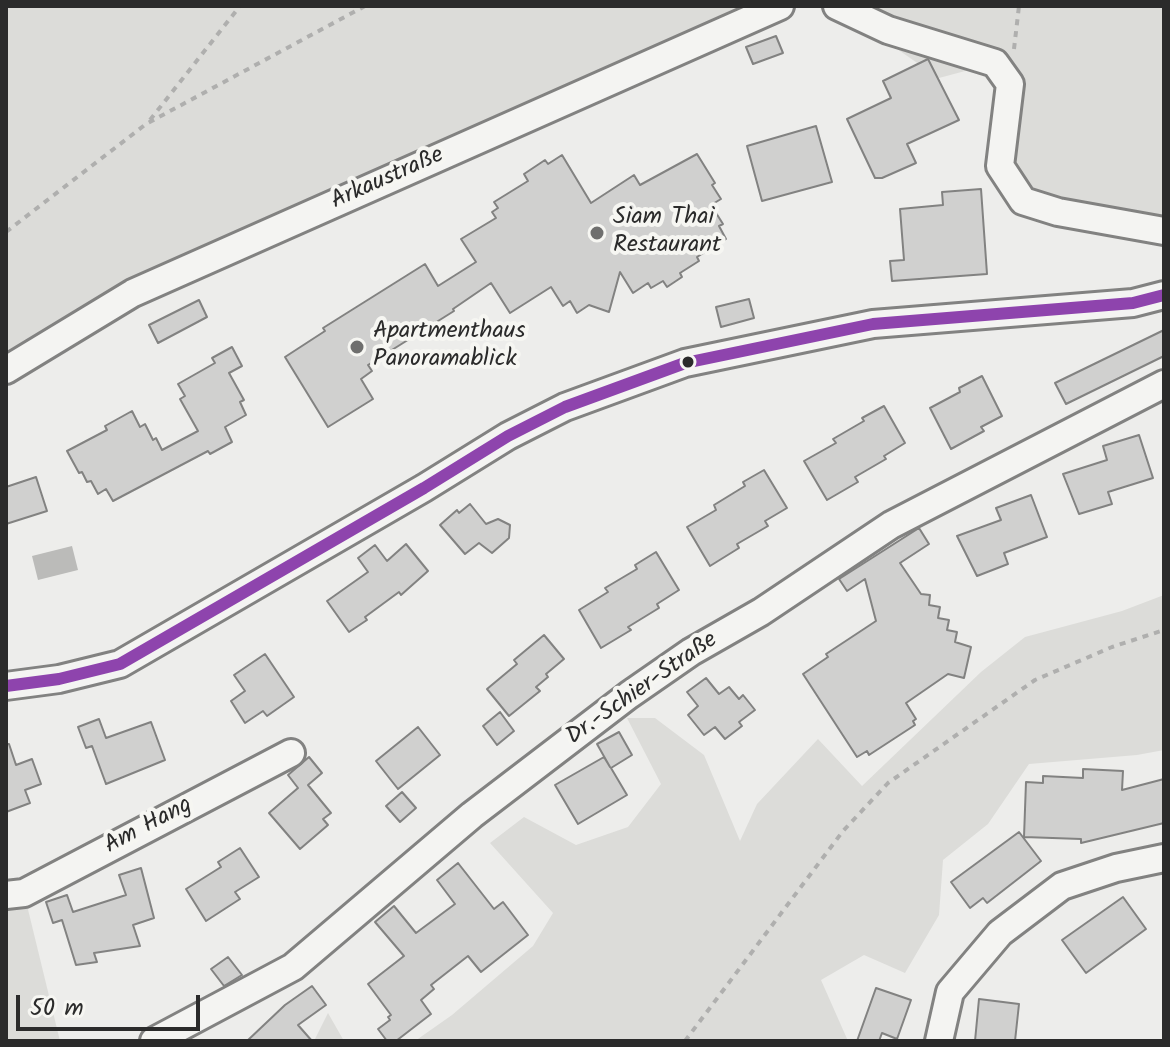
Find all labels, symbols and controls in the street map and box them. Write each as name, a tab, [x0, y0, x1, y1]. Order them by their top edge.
street label: Arkaustraße	[327, 142, 449, 218]
place label: Siam Thai Restaurant	[613, 205, 721, 261]
marker: Siam Thai Restaurant	[588, 224, 606, 242]
place label: Apartmenthaus Panoramablick	[373, 319, 525, 375]
marker: Apartmenthaus Panoramablick	[348, 338, 366, 356]
unlabelled marker	[680, 354, 696, 370]
street label: Dr.-Schier-Straße	[562, 627, 724, 753]
street label: Am Hang	[100, 792, 198, 862]
scale bar	[20, 979, 204, 1029]
text: 50 m	[30, 989, 84, 1028]

